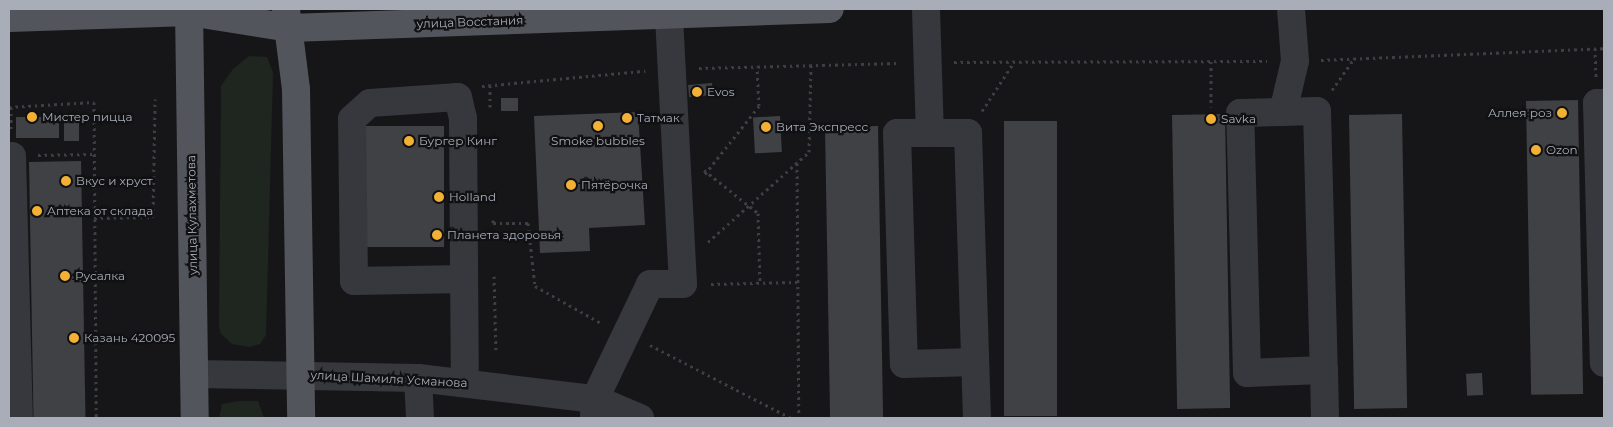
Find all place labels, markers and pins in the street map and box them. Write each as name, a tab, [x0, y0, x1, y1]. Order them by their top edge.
place label: Evos	[707, 85, 735, 99]
marker: Evos	[691, 86, 703, 98]
place label: Аллея роз	[1488, 106, 1552, 120]
marker: Аллея роз	[1556, 107, 1568, 119]
place label: Мистер пицца	[42, 110, 132, 124]
marker: Мистер пицца	[26, 111, 38, 123]
place label: Татмак	[637, 111, 680, 125]
marker: Татмак	[621, 112, 633, 124]
place label: Savka	[1221, 112, 1256, 126]
marker: Savka	[1205, 113, 1217, 125]
marker: Smoke bubbles	[592, 120, 604, 132]
place label: Вита Экспресс	[776, 120, 868, 134]
marker: Вита Экспресс	[760, 121, 772, 133]
place label: Бургер Кинг	[419, 134, 497, 148]
place label: Smoke bubbles	[551, 134, 645, 148]
marker: Бургер Кинг	[403, 135, 415, 147]
place label: Ozon	[1546, 143, 1578, 157]
marker: Ozon	[1530, 144, 1542, 156]
place label: Вкус и хруст	[76, 174, 153, 188]
marker: Вкус и хруст	[60, 175, 72, 187]
place label: Пятёрочка	[581, 178, 648, 192]
marker: Пятёрочка	[565, 179, 577, 191]
place label: Holland	[449, 190, 496, 204]
marker: Holland	[433, 191, 445, 203]
place label: Аптека от склада	[47, 204, 153, 218]
marker: Аптека от склада	[31, 205, 43, 217]
place label: Планета здоровья	[447, 228, 561, 242]
marker: Планета здоровья	[431, 229, 443, 241]
place label: Русалка	[75, 269, 125, 283]
marker: Русалка	[59, 270, 71, 282]
place label: Казань 420095	[84, 331, 175, 345]
marker: Казань 420095	[68, 332, 80, 344]

